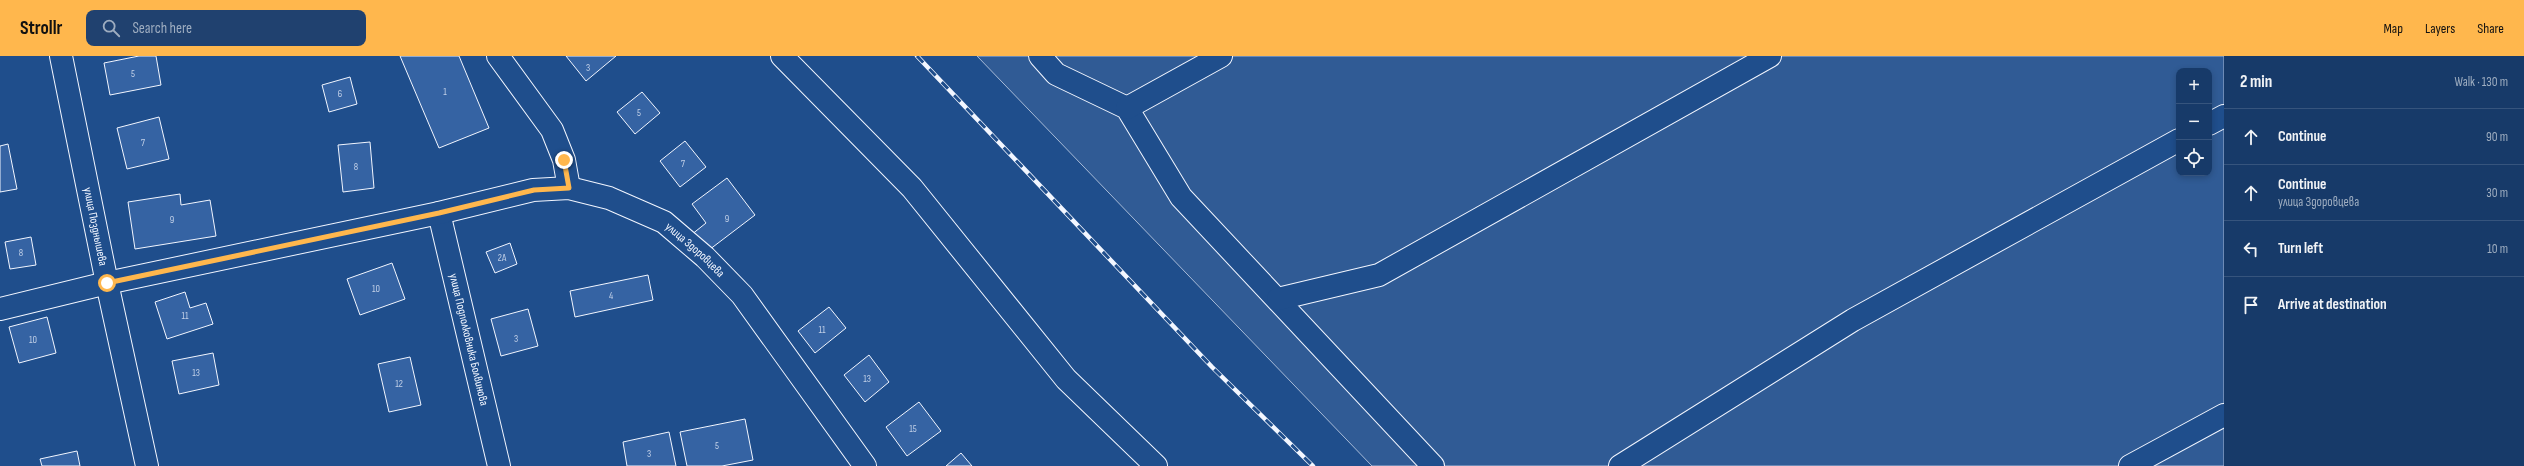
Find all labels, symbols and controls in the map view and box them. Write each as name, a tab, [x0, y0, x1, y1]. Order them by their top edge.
search box	[86, 10, 366, 46]
text: Strollr	[20, 17, 62, 40]
icon: search	[100, 17, 122, 39]
text: Search here	[132, 19, 192, 38]
text: Map	[2383, 20, 2403, 37]
text: Layers	[2425, 20, 2455, 37]
text: Share	[2477, 20, 2504, 37]
house number: 3	[586, 62, 590, 74]
house number: 5	[131, 68, 135, 80]
map controls	[2176, 68, 2212, 176]
button: +	[2176, 68, 2212, 104]
text: 2 min	[2240, 72, 2272, 92]
text: Walk · 130 m	[2455, 74, 2508, 90]
house number: 1	[443, 86, 447, 98]
house number: 6	[338, 88, 342, 100]
button: −	[2176, 104, 2212, 140]
house number: 5	[637, 107, 641, 119]
icon: ahead	[2240, 126, 2262, 148]
text: Continue	[2278, 127, 2327, 146]
text: 90 m	[2486, 129, 2508, 145]
house number: 7	[141, 137, 145, 149]
button: locate	[2176, 140, 2212, 176]
route end	[555, 151, 573, 169]
house number: 7	[681, 158, 685, 170]
house number: 8	[354, 161, 358, 173]
text: Continue	[2278, 175, 2327, 194]
icon: ahead	[2240, 182, 2262, 204]
text: 30 m	[2486, 185, 2508, 201]
street label: улица Позднышева	[80, 186, 111, 267]
text: улица Здоровцева	[2278, 194, 2359, 210]
house number: 9	[725, 213, 729, 225]
house number: 9	[170, 214, 174, 226]
street label: улица Здоровцева	[662, 219, 728, 280]
icon: left	[2240, 238, 2262, 260]
text: Turn left	[2278, 239, 2323, 258]
text: 10 m	[2487, 241, 2508, 257]
house number: 8	[19, 247, 23, 259]
house number: 2А	[498, 252, 507, 264]
street label: улица Подполковника Болвинова	[446, 272, 492, 407]
route start	[98, 274, 116, 292]
house number: 10	[372, 283, 380, 295]
house number: 4	[609, 290, 613, 302]
icon: arrive	[2240, 294, 2262, 316]
text: Arrive at destination	[2278, 295, 2387, 314]
house number: 11	[182, 310, 189, 322]
house number: 11	[819, 324, 826, 336]
house number: 3	[514, 333, 518, 345]
house number: 10	[29, 334, 37, 346]
house number: 13	[192, 367, 200, 379]
house number: 13	[863, 373, 871, 385]
house number: 12	[395, 378, 403, 390]
house number: 15	[909, 423, 917, 435]
house number: 5	[715, 440, 719, 452]
house number: 3	[647, 448, 651, 460]

